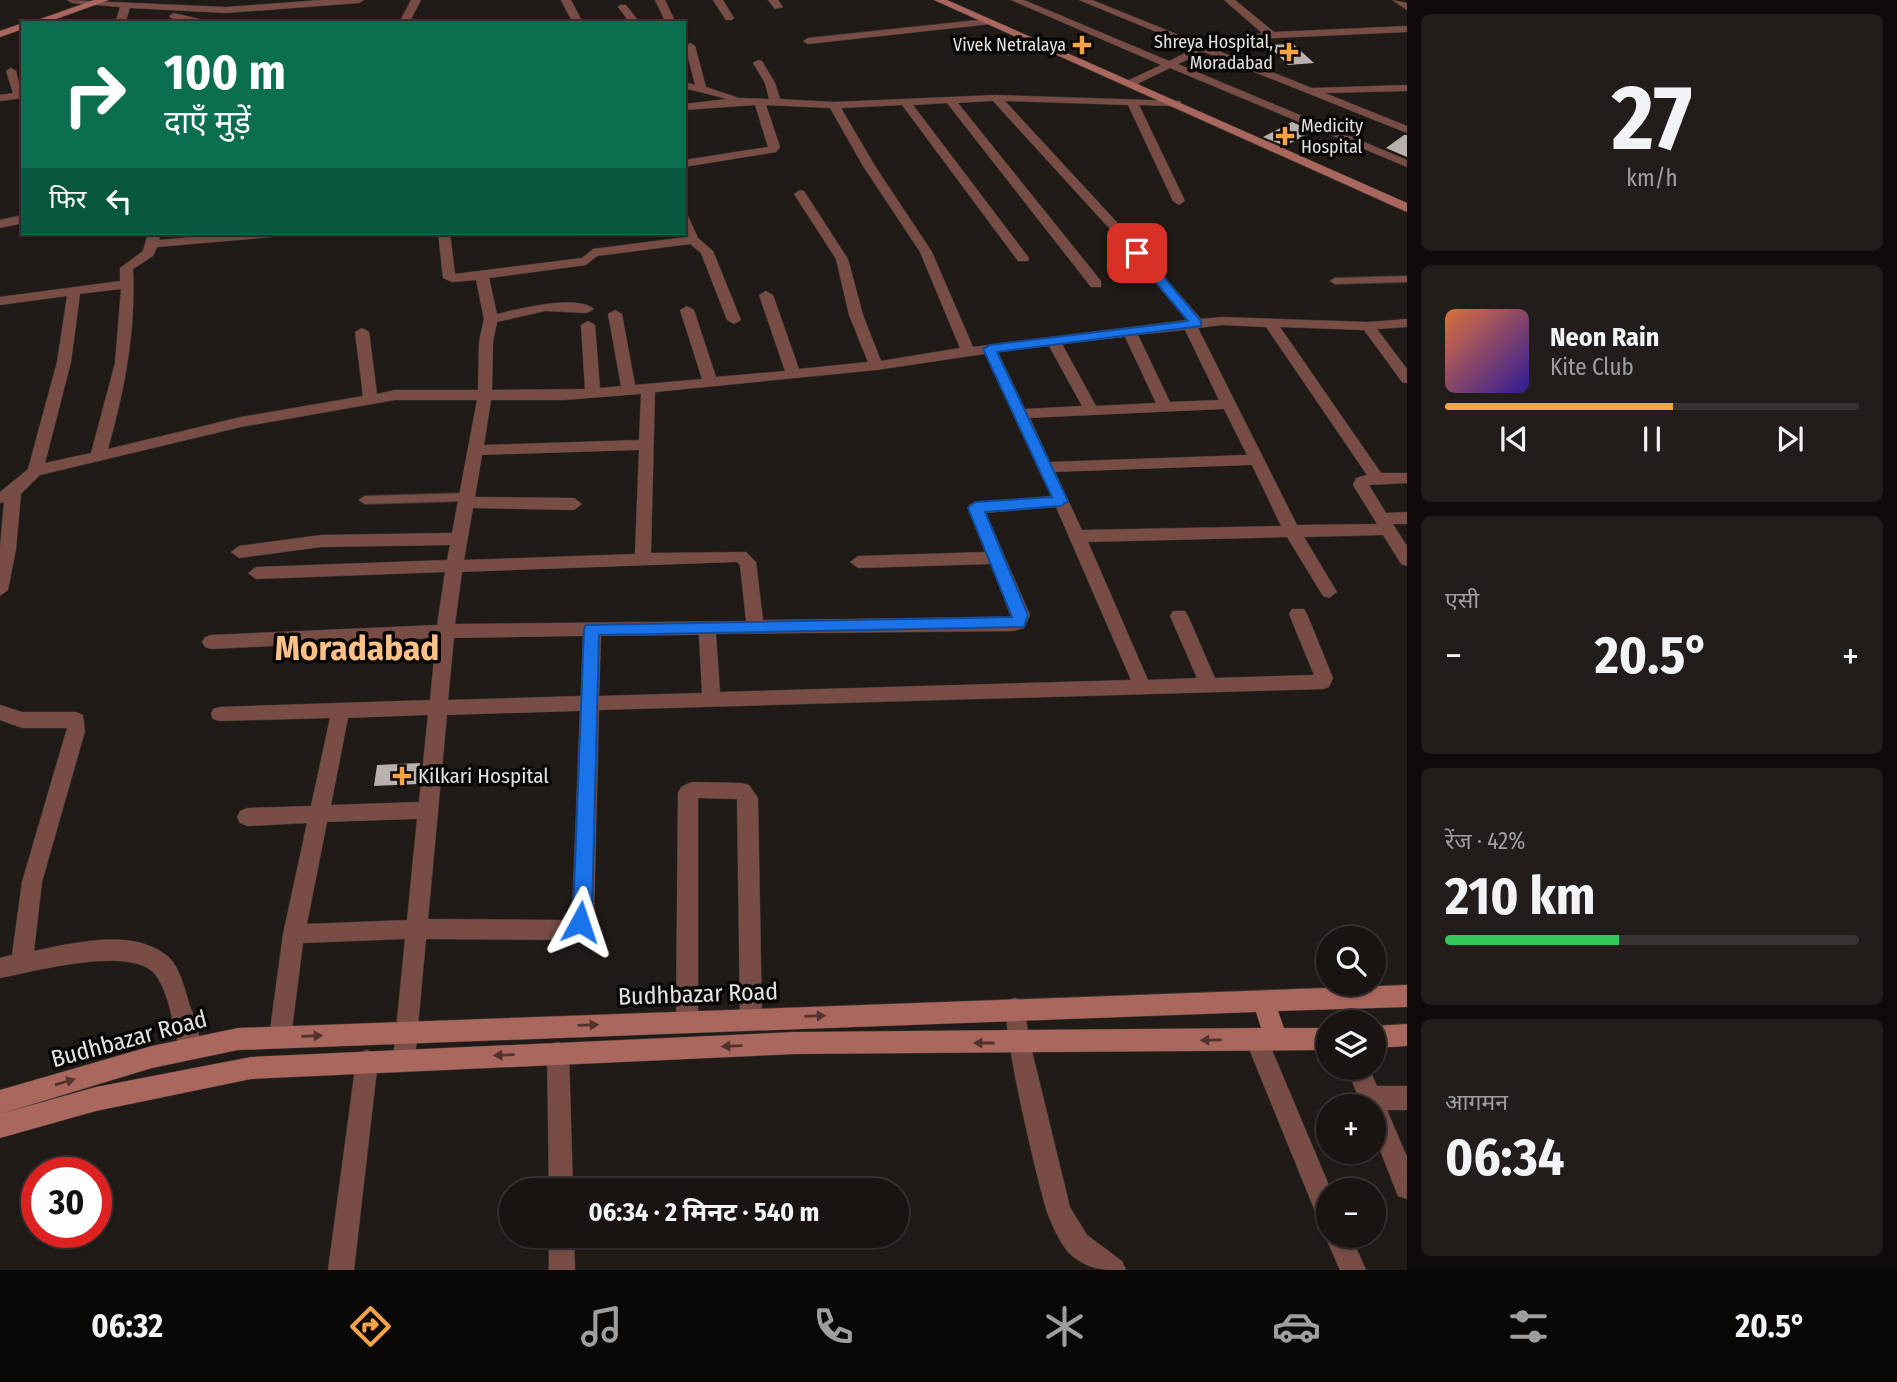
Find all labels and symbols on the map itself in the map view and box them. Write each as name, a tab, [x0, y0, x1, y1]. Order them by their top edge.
place label: Shreya Hospital, Moradabad	[1154, 31, 1273, 74]
place label: Vivek Netralaya	[953, 34, 1066, 56]
marker: Vivek Netralaya	[1072, 35, 1092, 55]
marker: Shreya Hospital, Moradabad	[1279, 42, 1299, 62]
place label: Medicity Hospital	[1301, 115, 1363, 158]
marker: Medicity Hospital	[1275, 126, 1295, 146]
pin	[1107, 223, 1167, 283]
district label: Moradabad	[275, 627, 439, 669]
place label: Kilkari Hospital	[418, 763, 549, 789]
marker: Kilkari Hospital	[392, 766, 412, 786]
position arrow	[543, 885, 617, 959]
street label: Budhbazar Road	[617, 977, 779, 1011]
street label: Budhbazar Road	[48, 1005, 210, 1073]
one-way arrow	[805, 1010, 827, 1021]
one-way arrow	[577, 1020, 599, 1031]
one-way arrow	[301, 1030, 323, 1041]
one-way arrow	[1200, 1034, 1222, 1046]
one-way arrow	[972, 1037, 994, 1049]
one-way arrow	[720, 1041, 742, 1052]
one-way arrow	[493, 1050, 515, 1061]
one-way arrow	[55, 1077, 76, 1087]
speed limit sign: 30	[21, 1157, 112, 1248]

